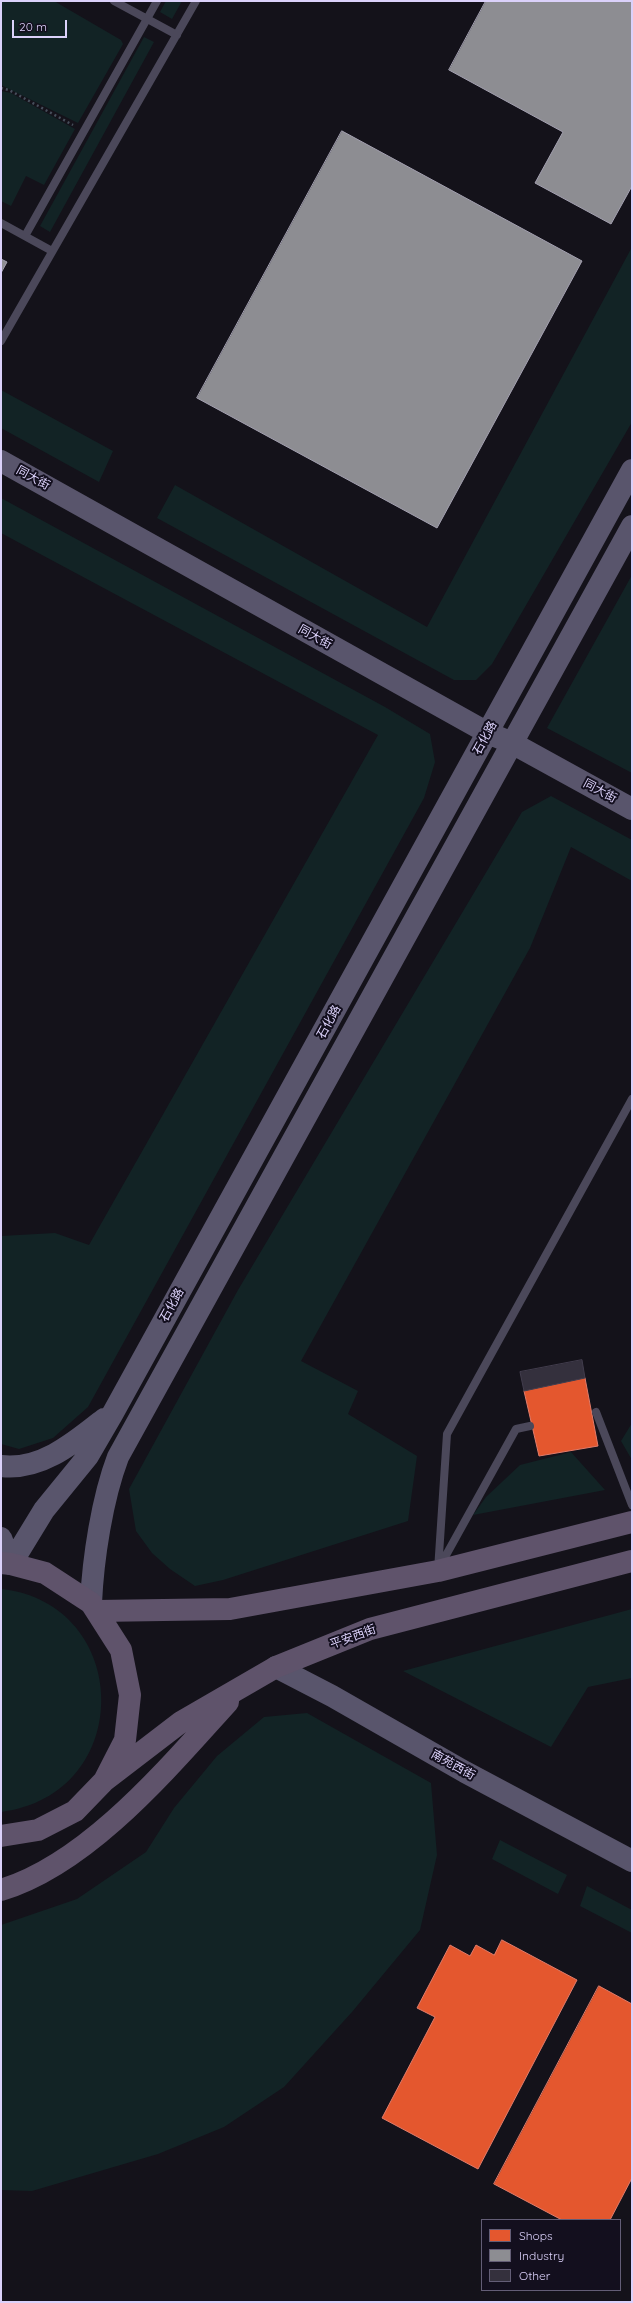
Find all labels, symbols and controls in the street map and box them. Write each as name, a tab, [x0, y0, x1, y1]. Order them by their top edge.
scale bar	[14, 12, 69, 38]
text: 20 m	[19, 19, 47, 34]
street label: 同大街	[14, 463, 52, 493]
street label: 同大街	[296, 622, 334, 652]
street label: 石化路	[470, 719, 500, 757]
street label: 同大街	[581, 776, 619, 806]
street label: 石化路	[314, 1003, 344, 1041]
street label: 石化路	[157, 1286, 187, 1324]
street label: 平安西街	[328, 1622, 378, 1652]
street label: 南苑西街	[429, 1747, 477, 1783]
legend	[481, 2219, 621, 2291]
text: Shops	[519, 2228, 553, 2243]
text: Industry	[519, 2248, 564, 2263]
text: Other	[519, 2268, 550, 2283]

